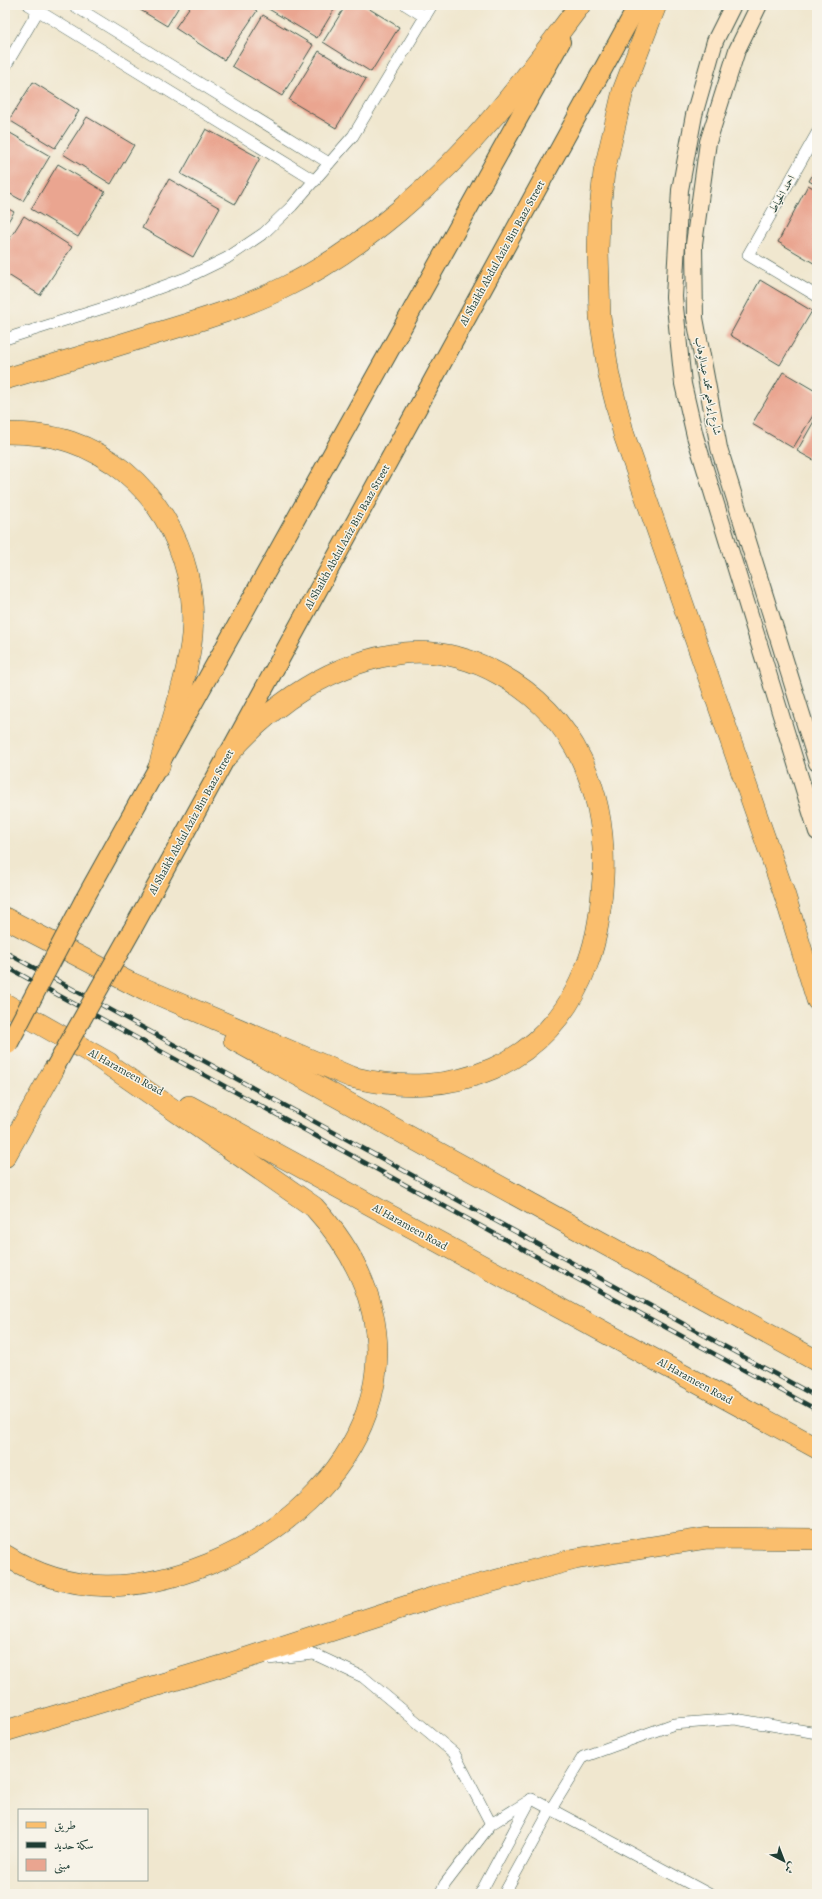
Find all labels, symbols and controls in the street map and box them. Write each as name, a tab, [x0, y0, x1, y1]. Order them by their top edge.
street label: احمد الخياط	[765, 172, 799, 216]
street label: Al Shaikh Abdul Aziz Bin Baaz Street	[455, 177, 548, 329]
street label: شارع إبراهيم محمد عبدالوهاب	[688, 336, 725, 437]
street label: Al Shaikh Abdul Aziz Bin Baaz Street	[300, 461, 393, 613]
street label: Al Shaikh Abdul Aziz Bin Baaz Street	[144, 746, 237, 898]
street label: Al Harameen Road	[85, 1045, 166, 1099]
street label: Al Harameen Road	[369, 1200, 450, 1254]
street label: Al Harameen Road	[654, 1354, 735, 1408]
legend	[18, 1809, 148, 1881]
text: طريق	[54, 1817, 76, 1833]
text: سكة حديد	[54, 1837, 94, 1853]
north arrow	[764, 1841, 804, 1881]
text: مبنى	[54, 1857, 70, 1874]
text: ش	[781, 1859, 799, 1877]

